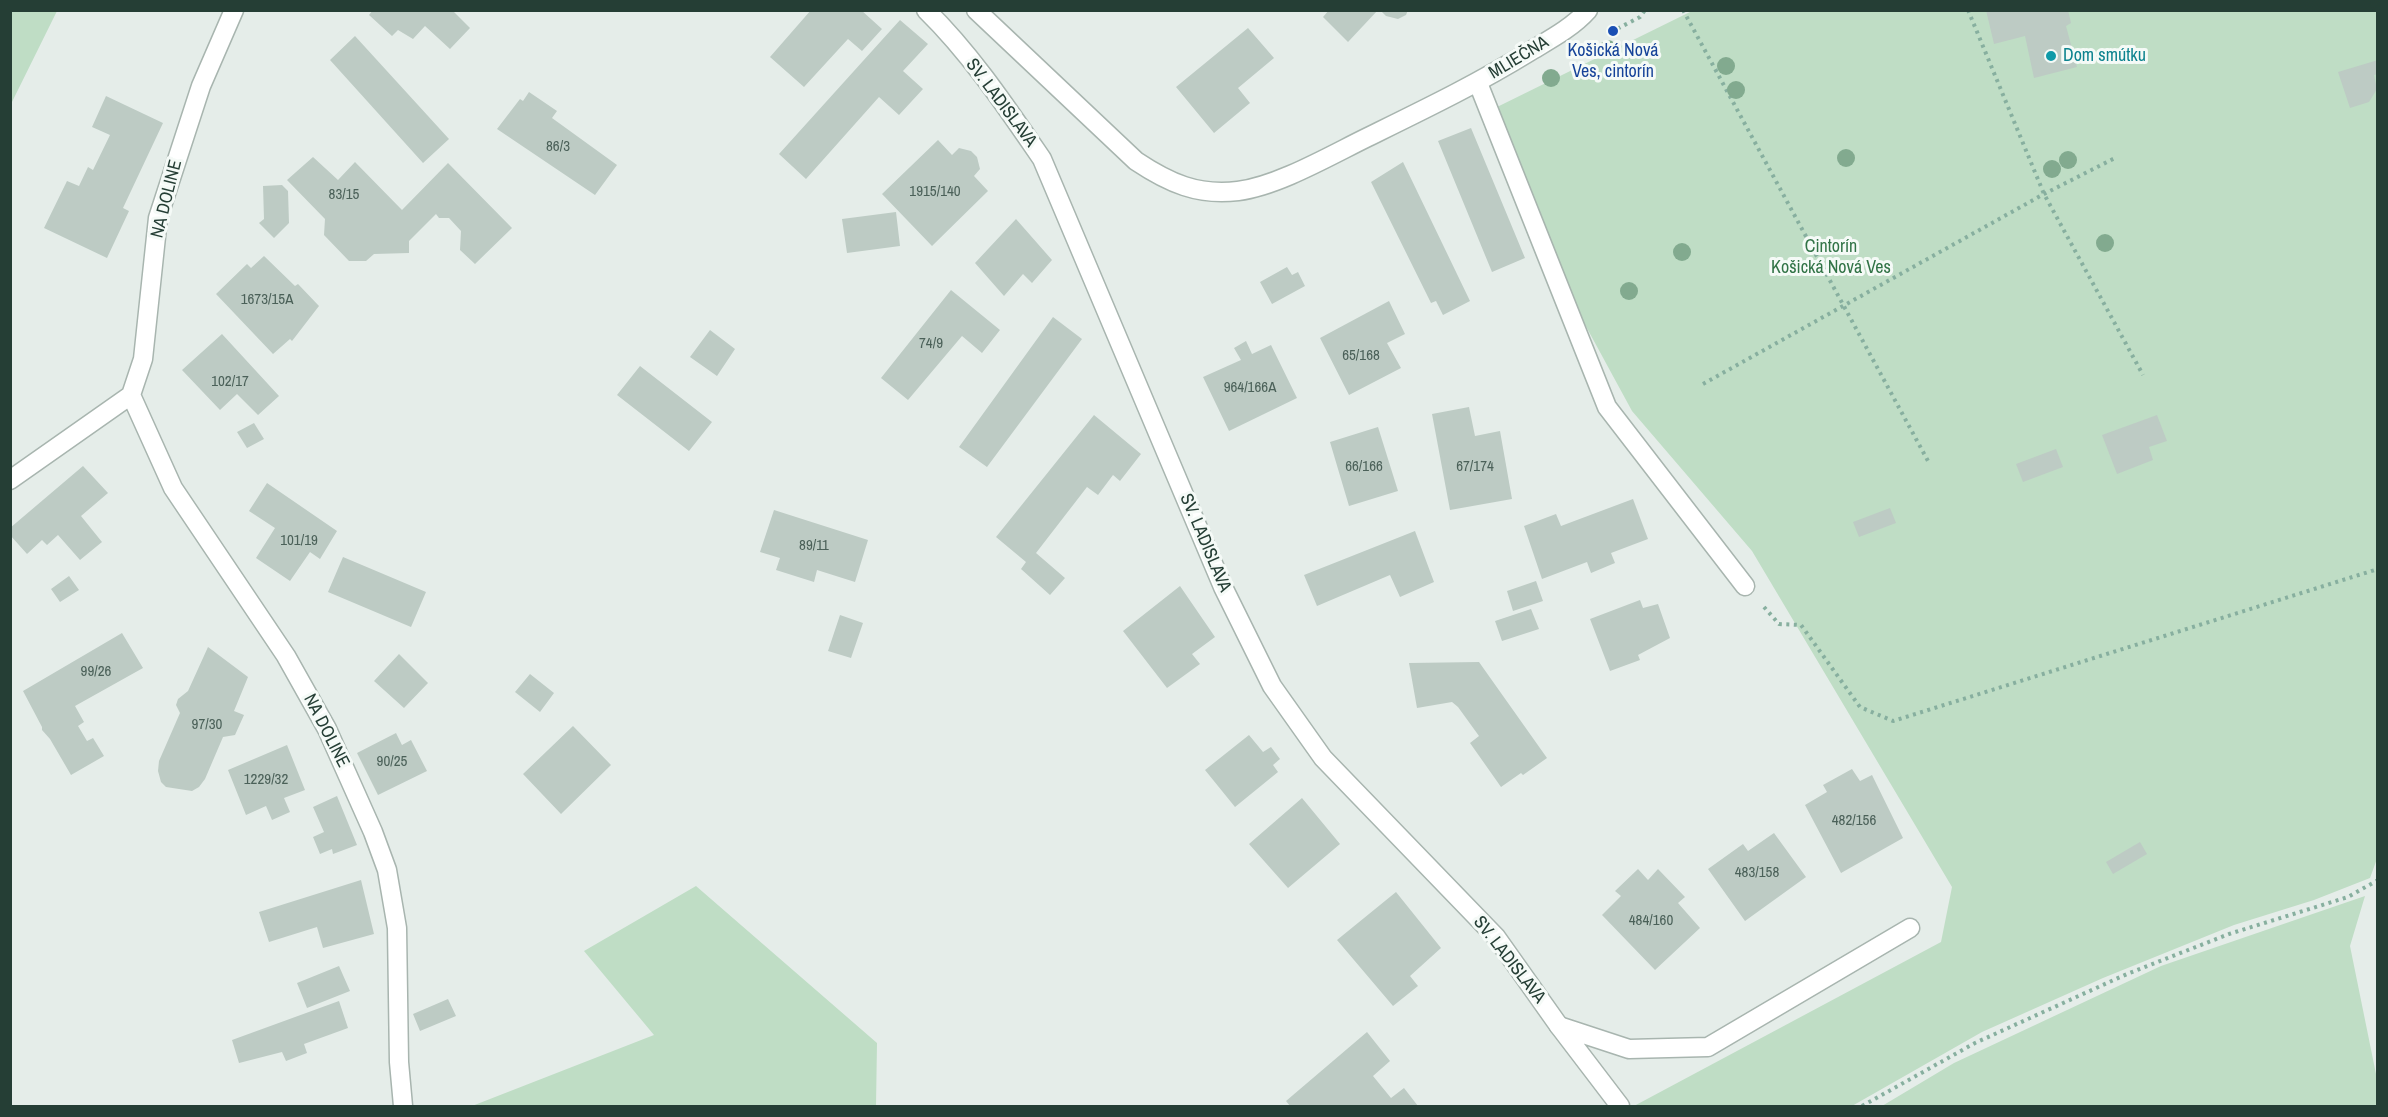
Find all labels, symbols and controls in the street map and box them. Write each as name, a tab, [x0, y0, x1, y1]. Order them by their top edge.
marker: Košická Nová Ves, cintorín	[1606, 24, 1620, 38]
street label: MLIEČNA	[1485, 32, 1553, 84]
place label: Košická Nová Ves, cintorín	[1567, 40, 1659, 82]
place label: Dom smútku	[2063, 45, 2146, 67]
marker: Dom smútku	[2044, 49, 2058, 63]
street label: SV. LADISLAVA	[961, 55, 1041, 151]
house number: 86/3	[546, 138, 570, 156]
street label: NA DOLINE	[147, 158, 187, 240]
house number: 1915/140	[909, 183, 961, 201]
house number: 83/15	[329, 186, 359, 204]
park label: Cintorín Košická Nová Ves	[1771, 236, 1891, 278]
house number: 1673/15A	[241, 291, 293, 309]
house number: 74/9	[919, 335, 943, 353]
house number: 65/168	[1342, 347, 1380, 365]
house number: 102/17	[211, 373, 249, 391]
house number: 964/166A	[1224, 379, 1276, 397]
house number: 66/166	[1345, 458, 1383, 476]
house number: 67/174	[1456, 458, 1494, 476]
street label: SV. LADISLAVA	[1175, 491, 1235, 595]
house number: 101/19	[280, 532, 318, 550]
house number: 89/11	[799, 537, 829, 555]
house number: 99/26	[81, 663, 111, 681]
street label: NA DOLINE	[298, 691, 354, 771]
house number: 97/30	[192, 716, 222, 734]
house number: 90/25	[377, 753, 407, 771]
house number: 1229/32	[244, 771, 288, 789]
house number: 482/156	[1832, 812, 1876, 830]
house number: 483/158	[1735, 864, 1779, 882]
street label: SV. LADISLAVA	[1468, 912, 1550, 1008]
house number: 484/160	[1629, 912, 1673, 930]

